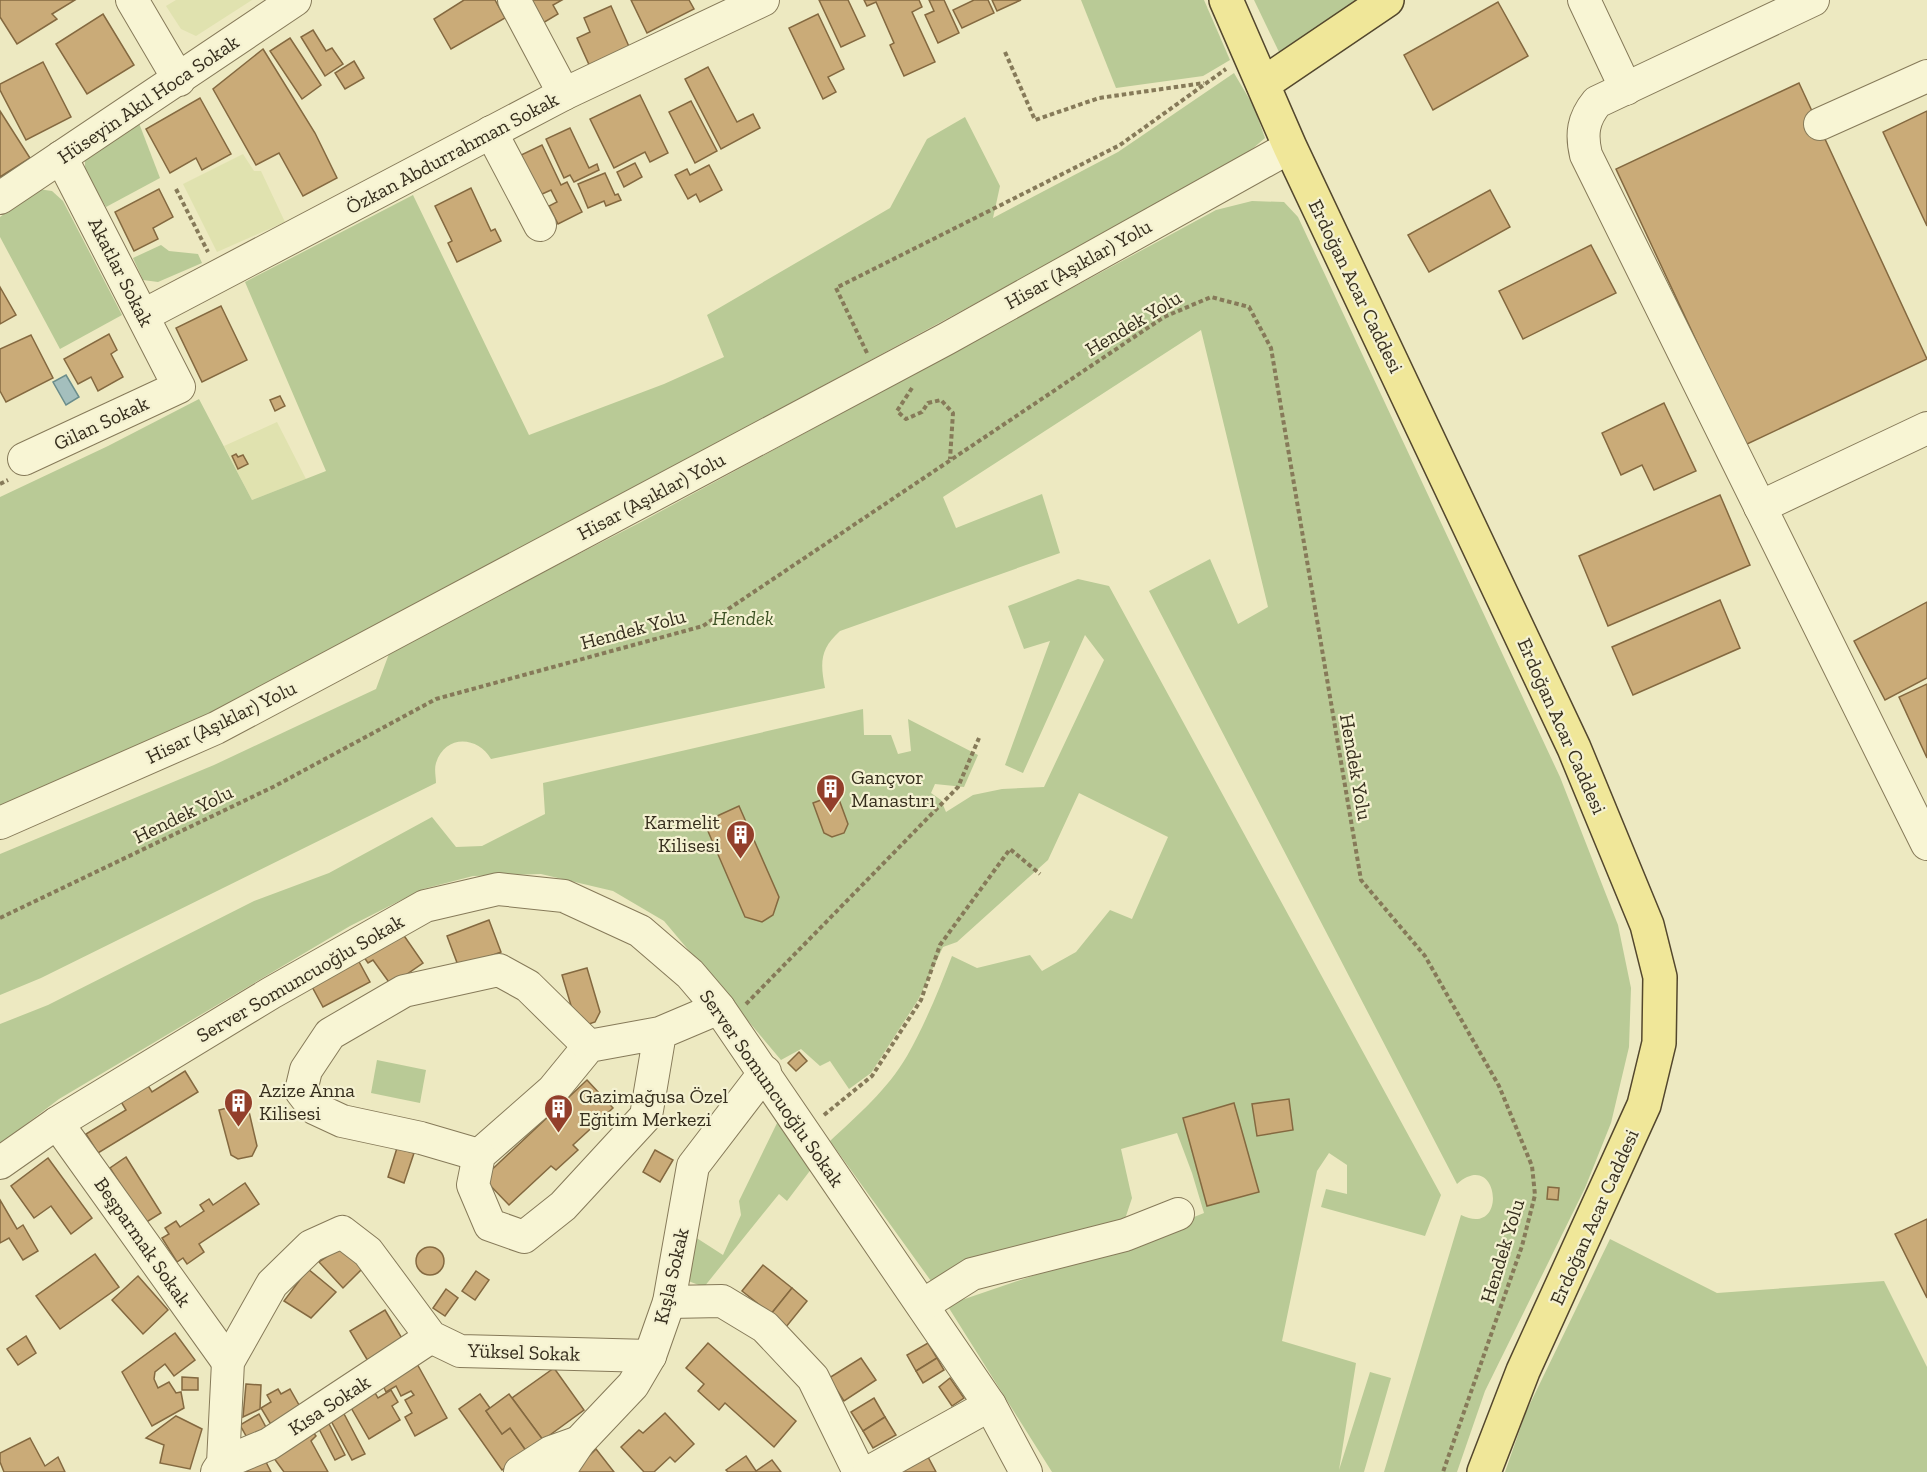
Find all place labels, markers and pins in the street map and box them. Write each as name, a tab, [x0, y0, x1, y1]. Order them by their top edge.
place label: Gançvor Manastırı	[851, 765, 935, 812]
building icon: Gançvor Manastırı	[814, 772, 846, 814]
place label: Karmelit Kilisesi	[644, 810, 721, 857]
building icon: Karmelit Kilisesi	[725, 818, 757, 860]
place label: Azize Anna Kilisesi	[259, 1078, 355, 1125]
place label: Gazimağusa Özel Eğitim Merkezi	[579, 1084, 728, 1131]
building icon: Azize Anna Kilisesi	[222, 1086, 254, 1128]
building icon: Gazimağusa Özel Eğitim Merkezi	[542, 1092, 574, 1134]

